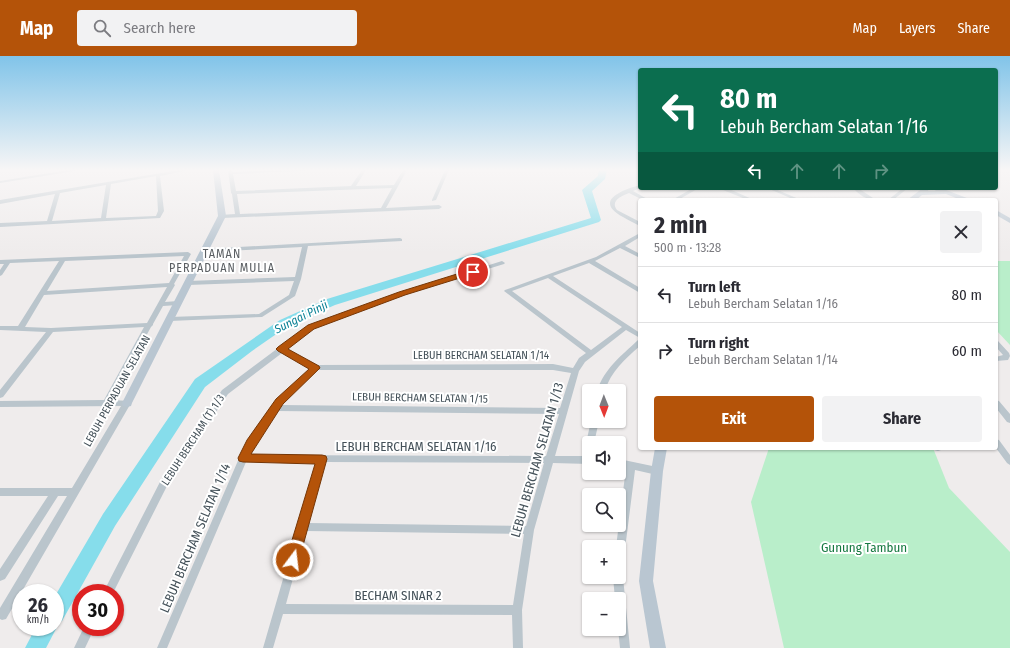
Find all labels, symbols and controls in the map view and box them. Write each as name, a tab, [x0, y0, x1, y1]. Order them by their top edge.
search box	[77, 10, 357, 46]
text: Map	[20, 17, 53, 40]
icon: search	[91, 17, 113, 39]
text: Search here	[123, 19, 196, 37]
text: Map	[853, 20, 877, 37]
text: Layers	[899, 20, 935, 37]
text: Share	[957, 20, 990, 37]
text: 80 m	[720, 82, 777, 115]
icon: left	[654, 84, 706, 136]
text: Lebuh Bercham Selatan 1/16	[720, 116, 928, 138]
icon: left	[744, 160, 766, 182]
icon: ahead	[786, 160, 808, 182]
icon: ahead	[828, 160, 850, 182]
icon: right	[870, 160, 892, 182]
text: 2 min	[654, 211, 707, 239]
button: close	[940, 211, 982, 253]
text: 500 m · 13:28	[654, 240, 721, 255]
district label: TAMAN PERPADUAN MULIA	[169, 247, 275, 275]
pin	[456, 255, 490, 289]
icon: arrive	[462, 261, 484, 283]
text: Turn left	[688, 278, 741, 296]
icon: left	[654, 284, 676, 306]
text: 80 m	[952, 286, 982, 304]
text: Lebuh Bercham Selatan 1/16	[688, 296, 838, 311]
water label: Sungai Pinji	[271, 298, 330, 337]
street label: LEBUH PERPADUAN SELATAN	[81, 333, 153, 449]
text: Turn right	[688, 334, 749, 352]
icon: right	[654, 340, 676, 362]
text: 60 m	[952, 342, 982, 360]
street label: LEBUH BERCHAM SELATAN 1/14	[413, 349, 550, 362]
text: Lebuh Bercham Selatan 1/14	[688, 352, 838, 367]
street label: LEBUH BERCHAM SELATAN 1/13	[508, 381, 566, 539]
north arrow	[582, 384, 626, 428]
map controls	[582, 384, 626, 636]
street label: LEBUH BERCHAM SELATAN 1/15	[352, 390, 488, 406]
street label: LEBUH BERCHAM (T) 1/3	[159, 392, 227, 488]
button: Exit	[654, 396, 814, 442]
button: Share	[822, 396, 982, 442]
button: sound	[582, 436, 626, 480]
street label: LEBUH BERCHAM SELATAN 1/16	[336, 439, 496, 454]
street label: LEBUH BERCHAM SELATAN 1/14	[157, 461, 233, 615]
button: search	[582, 488, 626, 532]
position arrow	[272, 539, 314, 581]
button: +	[582, 540, 626, 584]
park label: Gunung Tambun	[821, 540, 907, 555]
speed limit sign: 30	[72, 584, 124, 636]
street label: BECHAM SINAR 2	[354, 588, 442, 603]
button: −	[582, 592, 626, 636]
text: 26	[28, 593, 48, 617]
text: km/h	[27, 614, 49, 626]

